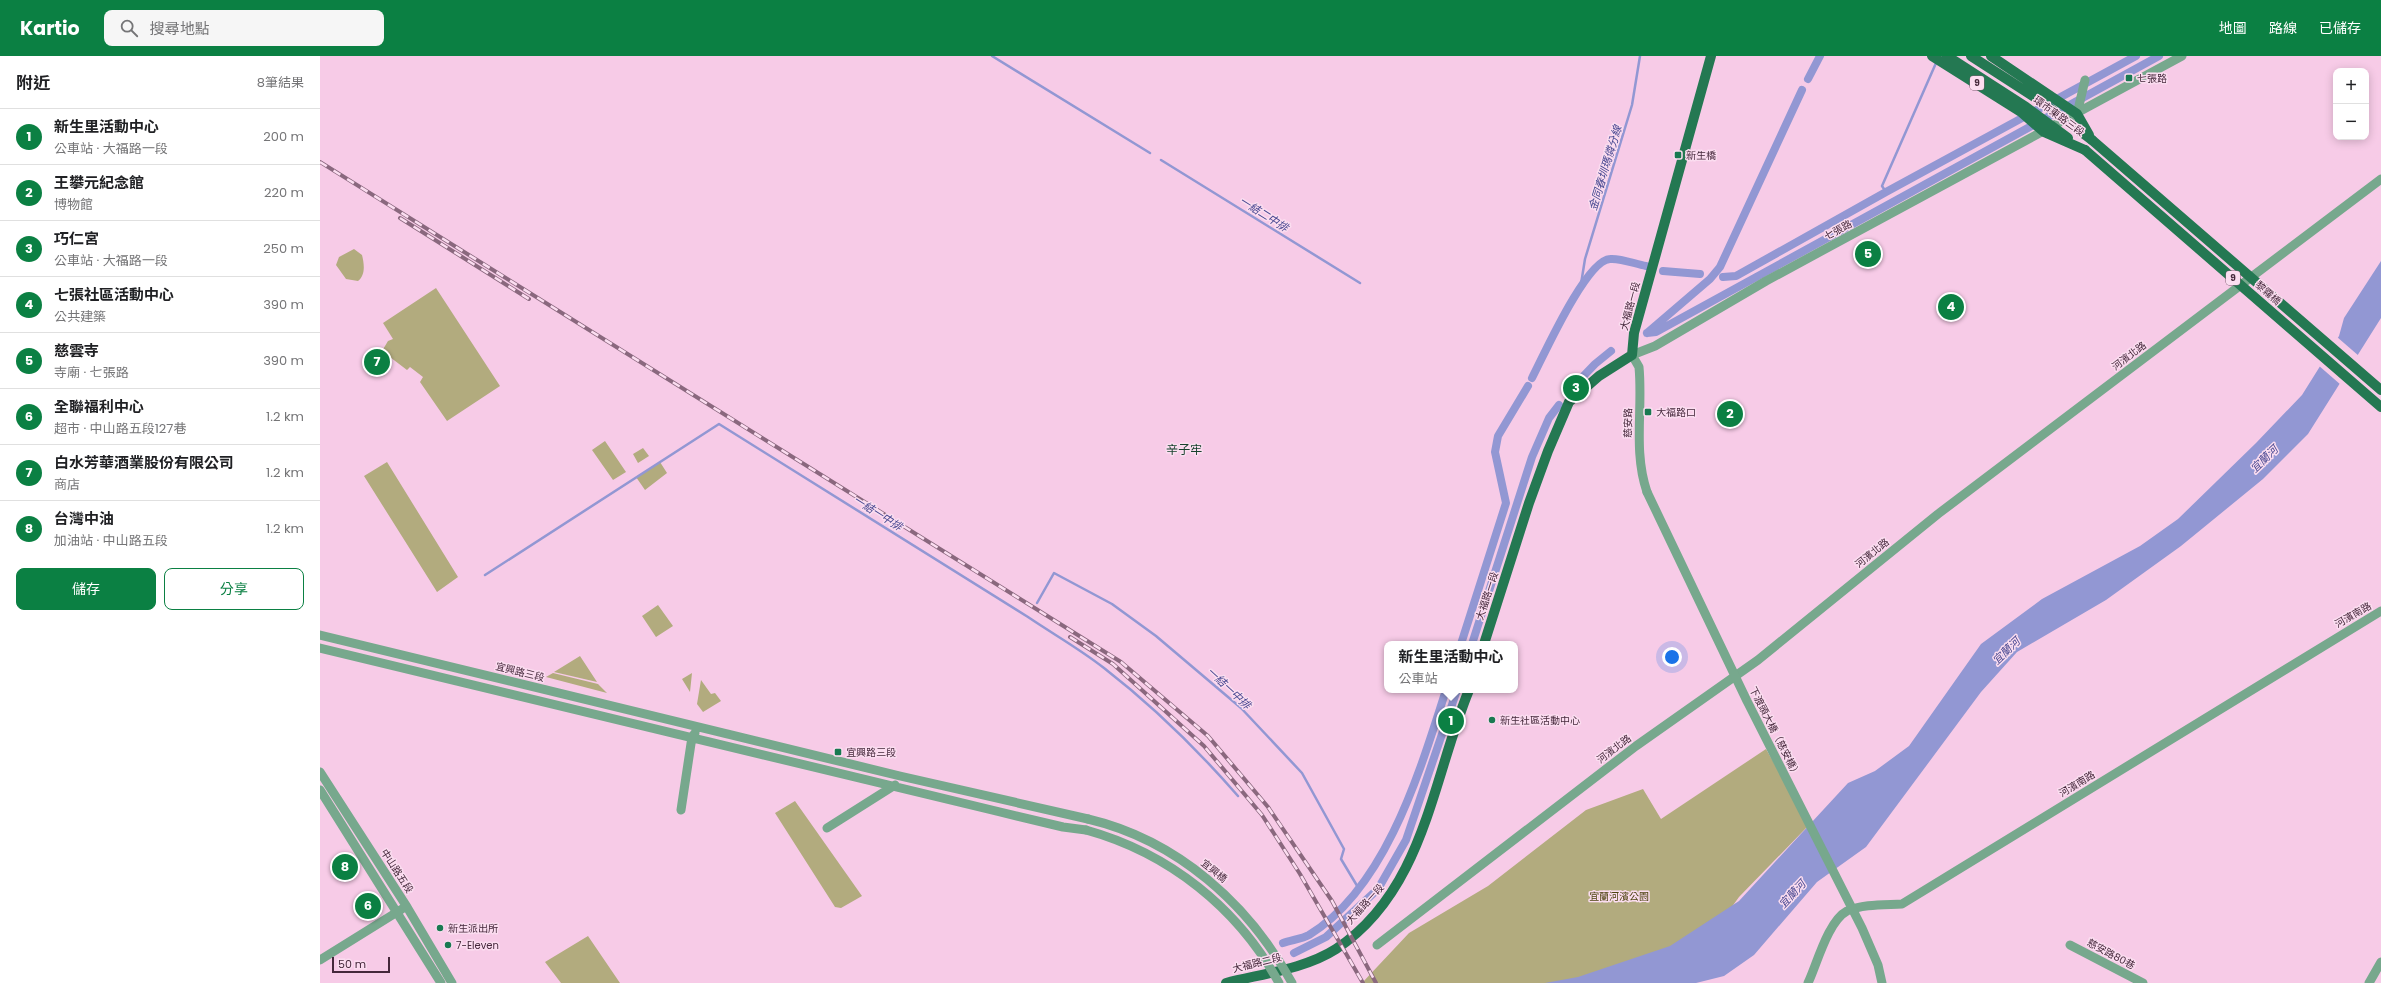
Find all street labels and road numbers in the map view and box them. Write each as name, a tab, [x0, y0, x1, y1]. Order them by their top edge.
road number: 9	[1970, 76, 1984, 90]
street label: 環市東路三段	[2030, 92, 2088, 140]
street label: 七張路	[1821, 216, 1855, 244]
road number: 9	[2226, 271, 2240, 285]
street label: 黎霧橋	[2252, 277, 2284, 309]
street label: 大福路一段	[1616, 280, 1644, 332]
street label: 河濱北路	[2109, 338, 2149, 374]
street label: 慈安路	[1620, 408, 1636, 438]
street label: 河濱北路	[1852, 535, 1892, 571]
street label: 大福路一段	[1472, 570, 1502, 622]
street label: 河濱南路	[2332, 599, 2374, 631]
street label: 宜興路三段	[494, 659, 546, 685]
street label: 下渡頭大橋（慈安橋）	[1746, 684, 1804, 780]
street label: 河濱北路	[1594, 731, 1634, 767]
street label: 河濱南路	[2056, 767, 2098, 801]
street label: 中山路五段	[377, 846, 417, 896]
street label: 宜興橋	[1198, 856, 1230, 886]
street label: 大福路一段	[1343, 880, 1387, 928]
street label: 慈安路80巷	[2084, 935, 2138, 973]
street label: 大福路二段	[1231, 950, 1283, 976]

